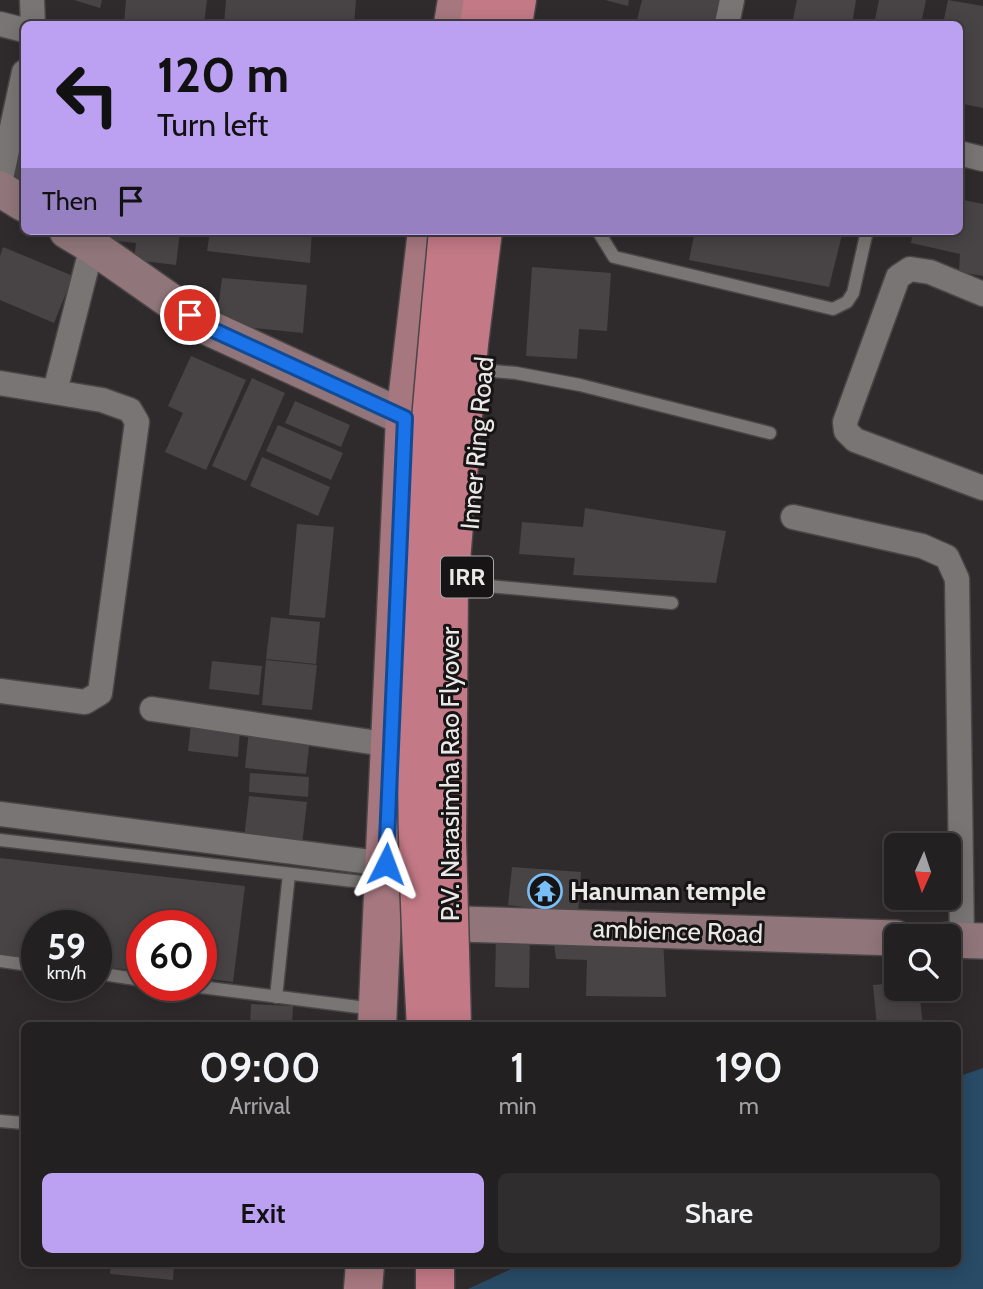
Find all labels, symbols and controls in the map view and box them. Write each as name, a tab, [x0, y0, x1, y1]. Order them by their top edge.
text: 120 m	[157, 45, 289, 104]
icon: left	[42, 49, 133, 140]
text: Turn left	[157, 105, 268, 144]
icon: arrive	[112, 182, 150, 220]
text: Then	[42, 185, 98, 217]
pin	[160, 285, 220, 345]
icon: arrive	[171, 296, 209, 334]
street label: Inner Ring Road	[453, 355, 501, 531]
road number: IRR	[441, 556, 493, 598]
street label: P.V. Narasimha Rao Flyover	[434, 626, 466, 921]
position arrow	[349, 827, 423, 901]
north arrow	[884, 833, 961, 910]
map controls	[884, 833, 961, 1001]
temple icon: Hanuman temple	[526, 872, 564, 910]
place label: Hanuman temple	[570, 875, 766, 907]
speed limit sign: 60	[126, 910, 217, 1001]
street label: ambience Road	[592, 912, 764, 950]
button: search	[884, 924, 961, 1001]
text: 59	[47, 925, 86, 968]
text: km/h	[47, 962, 86, 984]
text: 09:00	[199, 1041, 321, 1093]
text: 1	[510, 1041, 525, 1093]
text: 190	[715, 1041, 783, 1093]
text: Arrival	[229, 1092, 290, 1120]
text: min	[499, 1092, 537, 1120]
text: m	[739, 1092, 759, 1120]
button: Exit	[42, 1173, 484, 1253]
button: Share	[498, 1173, 940, 1253]

